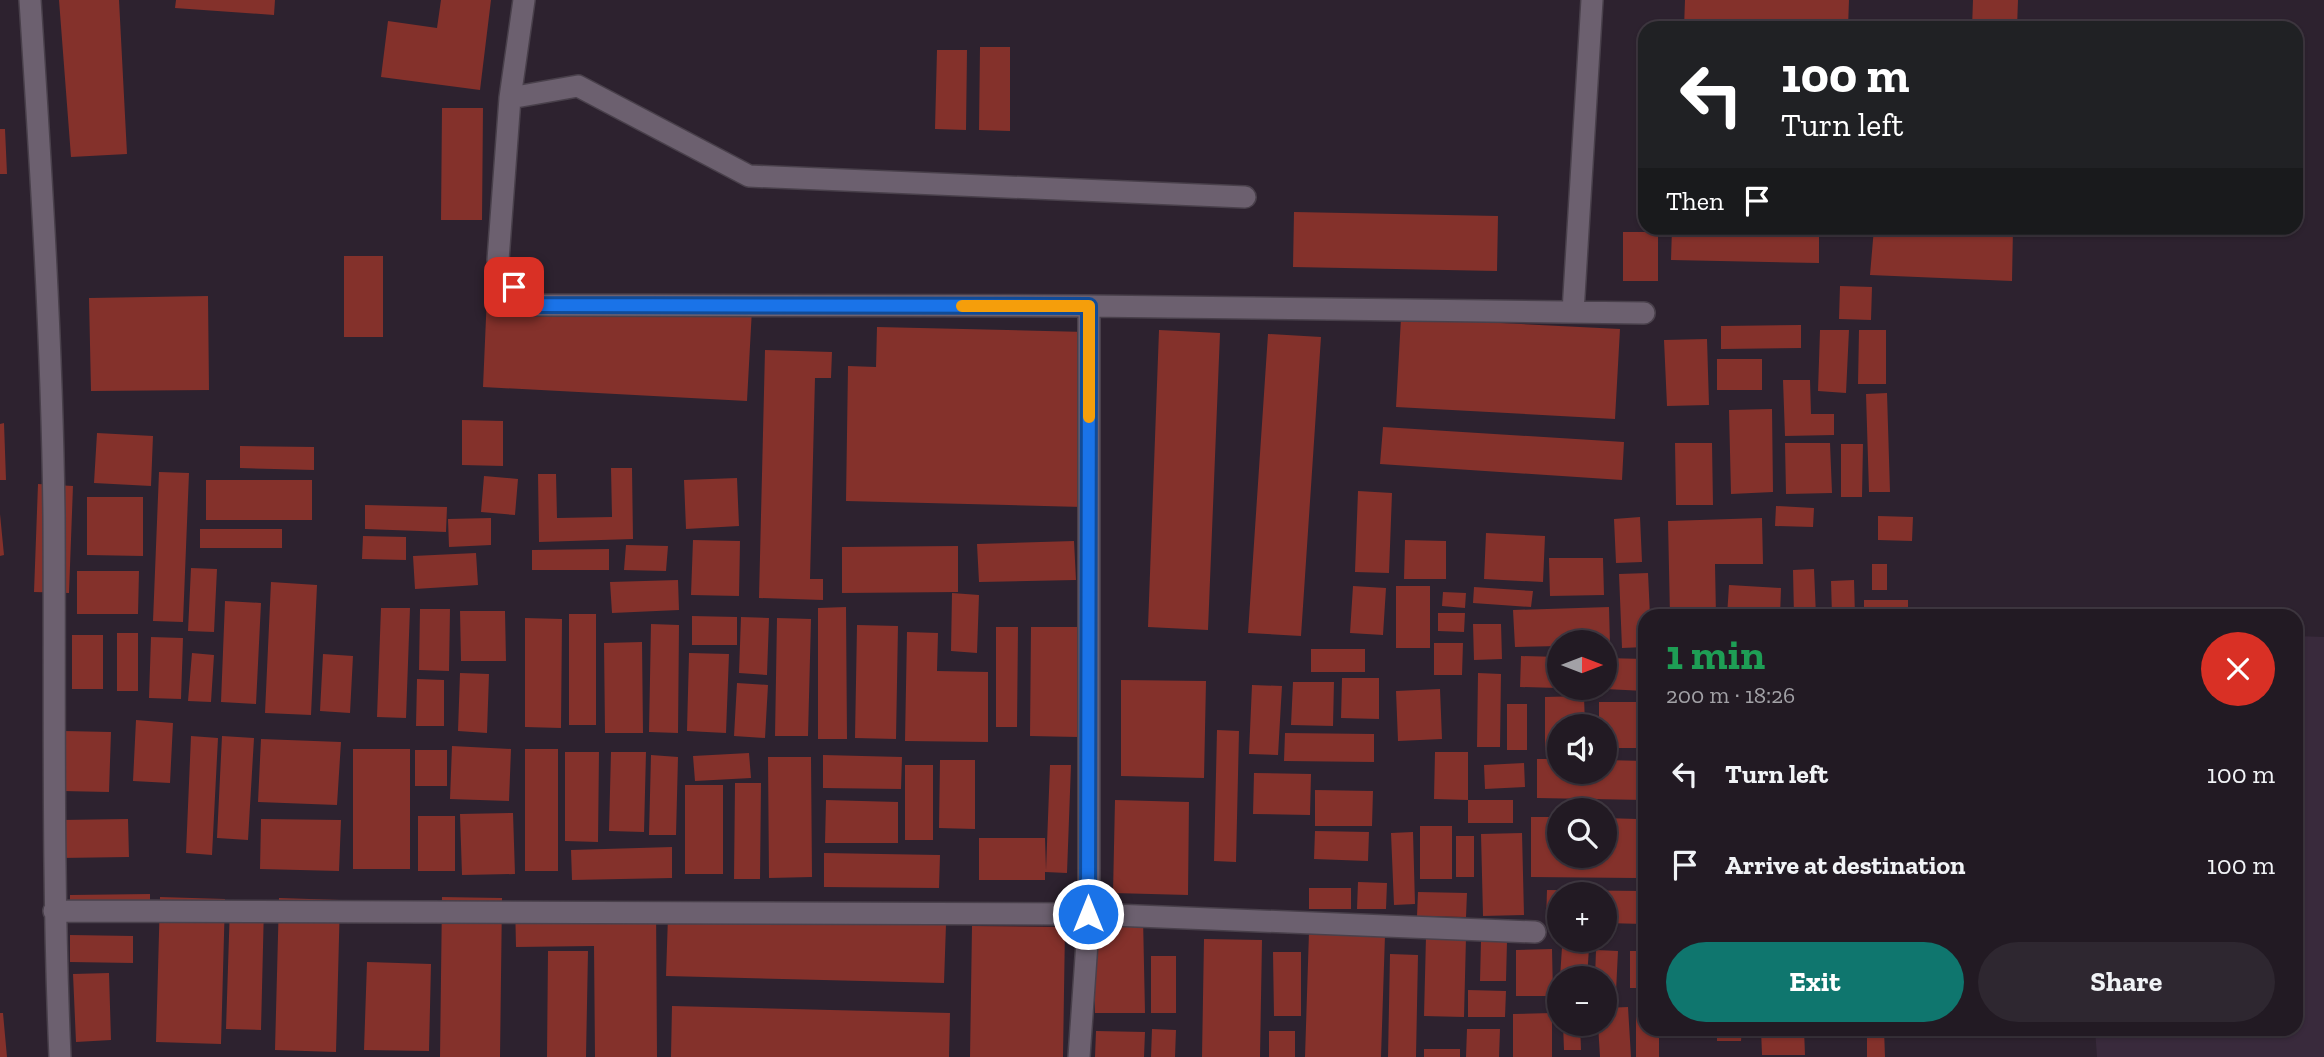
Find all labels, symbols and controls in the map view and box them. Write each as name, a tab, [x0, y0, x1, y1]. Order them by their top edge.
text: 100 m	[1781, 46, 1909, 105]
icon: left	[1666, 49, 1757, 140]
text: Turn left	[1781, 106, 1903, 144]
icon: arrive	[1738, 182, 1776, 220]
text: Then	[1666, 185, 1724, 217]
pin	[484, 257, 544, 317]
icon: arrive	[495, 268, 533, 306]
text: 1 min	[1666, 629, 1765, 680]
north arrow	[1547, 630, 1617, 700]
map controls	[1547, 630, 1617, 1036]
button: close	[2201, 632, 2275, 706]
text: 200 m · 18:26	[1666, 681, 1795, 709]
button: sound	[1547, 714, 1617, 784]
icon: left	[1666, 755, 1704, 793]
text: Turn left	[1725, 758, 1828, 790]
text: 100 m	[2207, 758, 2275, 790]
button: search	[1547, 798, 1617, 868]
icon: arrive	[1666, 846, 1704, 884]
text: Arrive at destination	[1725, 849, 1965, 881]
text: 100 m	[2207, 849, 2275, 881]
position arrow	[1051, 877, 1125, 951]
button: +	[1547, 882, 1617, 952]
button: Exit	[1666, 942, 1964, 1022]
button: Share	[1978, 942, 2275, 1022]
button: −	[1547, 966, 1617, 1036]

